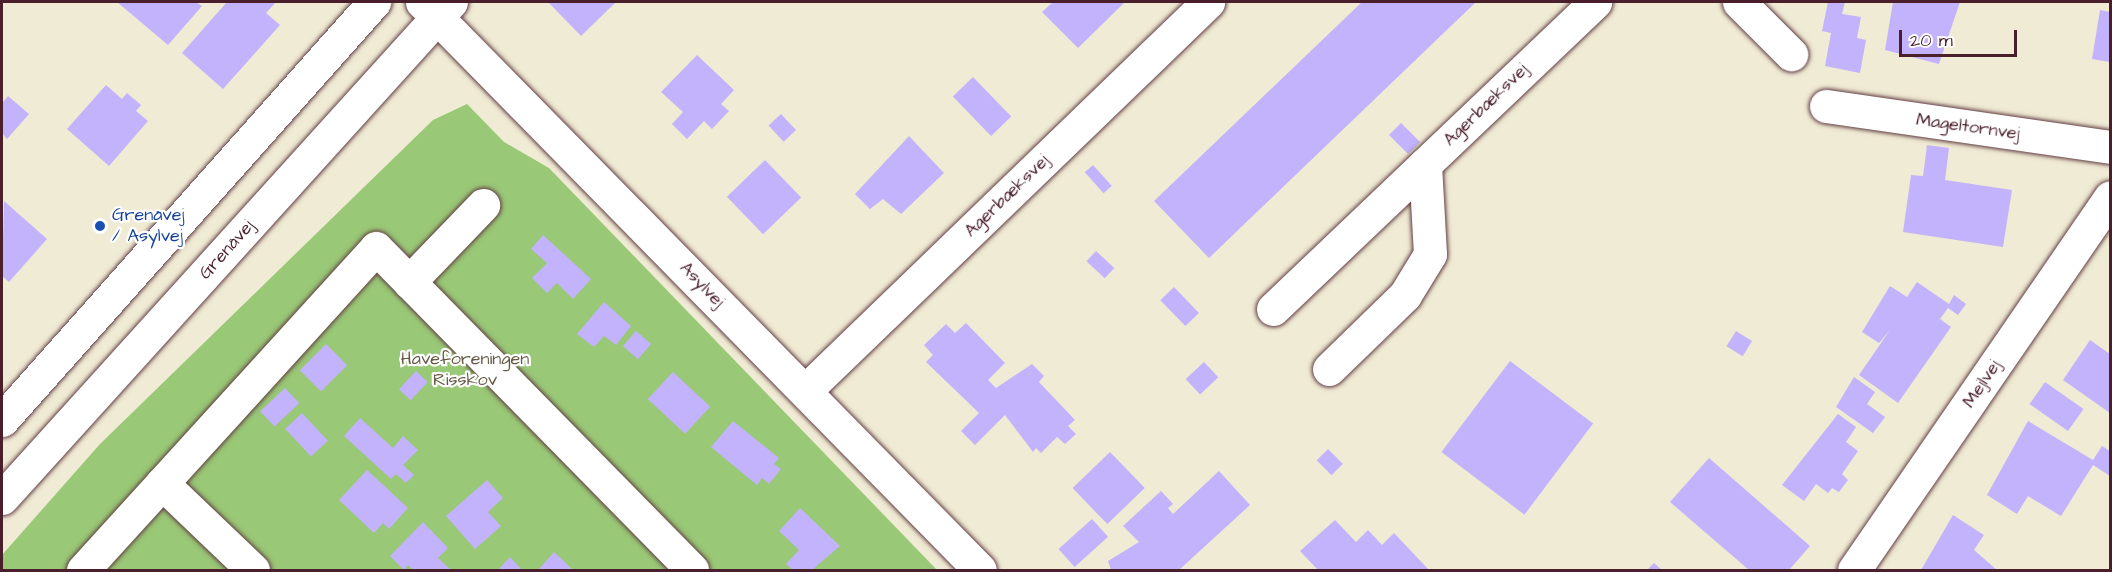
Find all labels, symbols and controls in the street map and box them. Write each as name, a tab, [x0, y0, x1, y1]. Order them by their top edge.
scale bar	[1902, 18, 2020, 56]
text: 20 m	[1910, 28, 1953, 53]
street label: Agerbæksvej	[1439, 59, 1533, 151]
street label: Mageltornvej	[1915, 109, 2021, 145]
street label: Agerbæksvej	[960, 150, 1054, 242]
place label: Grenåvej / Asylvej	[112, 205, 185, 248]
street label: Grenåvej	[195, 216, 259, 284]
marker: Grenåvej / Asylvej	[93, 219, 107, 233]
street label: Asylvej	[675, 258, 729, 312]
park label: Haveforeningen Risskov	[401, 349, 529, 392]
street label: Mejlvej	[1958, 356, 2006, 412]

